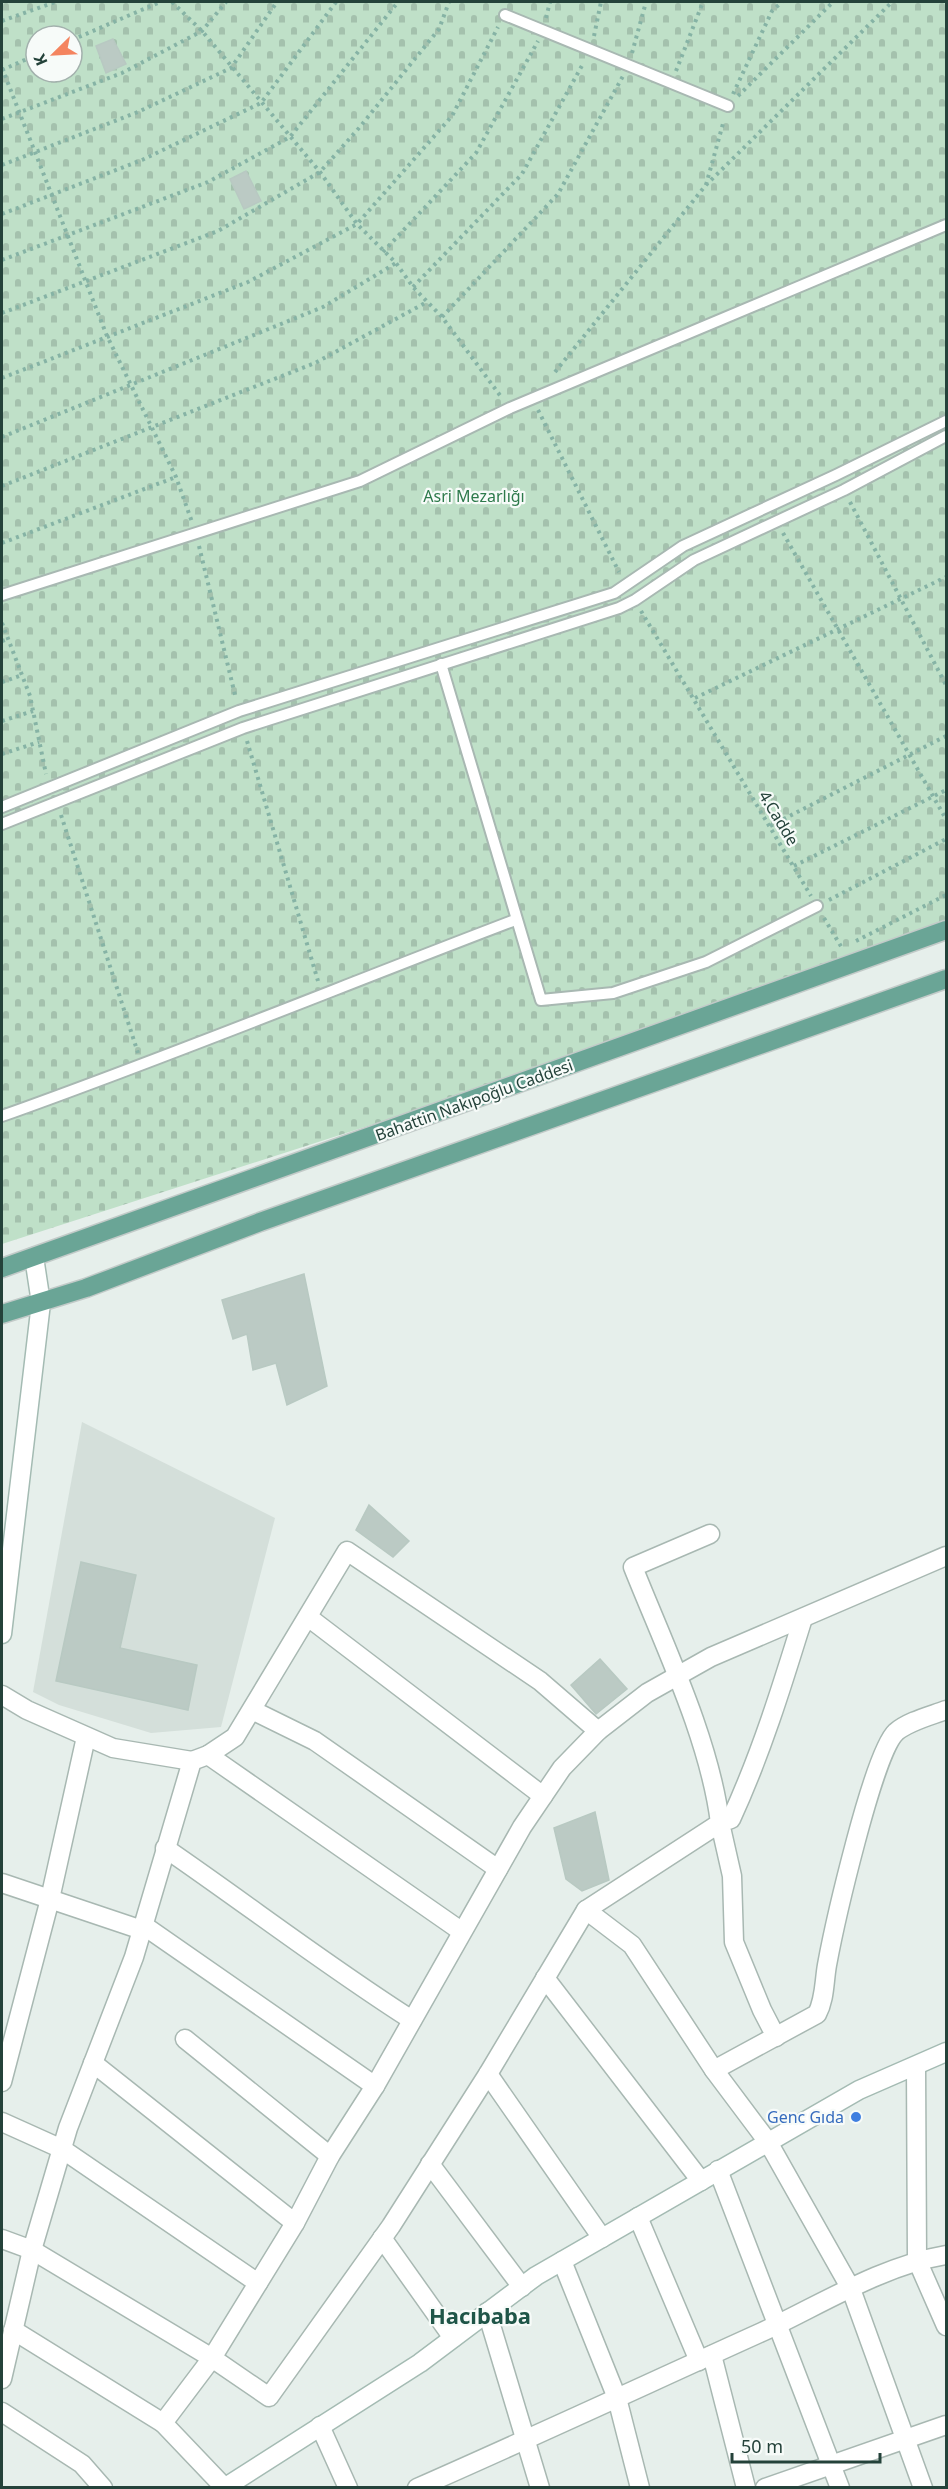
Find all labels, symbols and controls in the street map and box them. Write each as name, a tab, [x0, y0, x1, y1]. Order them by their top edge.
north arrow	[24, 24, 84, 84]
text: K	[28, 50, 53, 69]
park label: Asri Mezarlığı	[423, 485, 525, 507]
street label: 4.Cadde	[754, 786, 804, 850]
street label: Bahattin Nakıpoğlu Caddesi	[372, 1054, 576, 1146]
place label: Genc Gıda	[767, 2106, 844, 2128]
marker: Genc Gıda	[849, 2110, 863, 2124]
district label: Hacıbaba	[429, 2300, 531, 2330]
scale bar	[732, 2426, 880, 2464]
text: 50 m	[741, 2434, 783, 2458]

